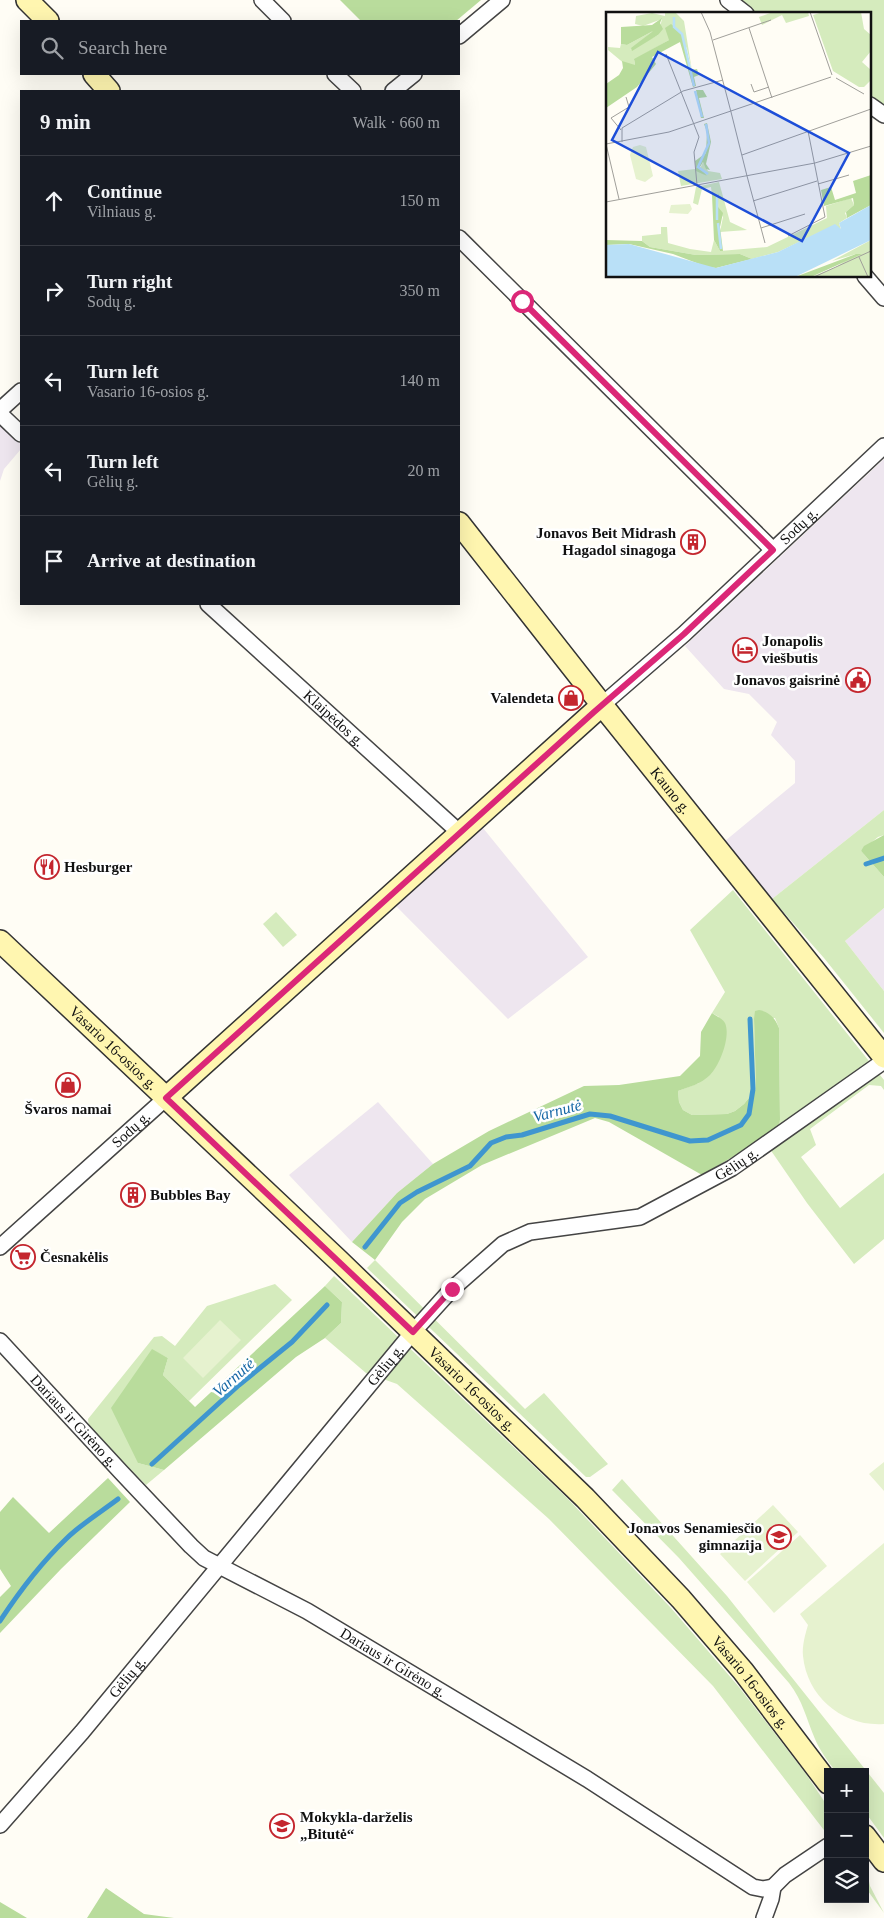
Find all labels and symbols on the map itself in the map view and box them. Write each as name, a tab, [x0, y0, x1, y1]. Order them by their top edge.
inset map	[606, 12, 872, 278]
route start	[511, 290, 534, 313]
street label: Sodų g.	[777, 505, 821, 548]
place label: Jonavos Beit Midrash Hagadol sinagoga	[536, 525, 677, 558]
building icon: Jonavos Beit Midrash Hagadol sinagoga	[680, 529, 706, 555]
place label: Jonapolis viešbutis	[762, 633, 823, 666]
hotel icon: Jonapolis viešbutis	[732, 637, 758, 663]
public building icon: Jonavos gaisrinė	[845, 667, 871, 693]
place label: Jonavos gaisrinė	[734, 672, 840, 688]
shop icon: Valendeta	[558, 685, 584, 711]
street label: Klaipėdos g.	[300, 687, 367, 750]
place label: Valendeta	[490, 690, 554, 706]
street label: Kauno g.	[647, 764, 694, 817]
restaurant icon: Hesburger	[34, 854, 60, 880]
place label: Hesburger	[64, 859, 133, 875]
street label: Vasario 16-osios g.	[66, 1003, 161, 1093]
shop icon: Švaros namai	[55, 1072, 81, 1098]
water label: Varnutė	[531, 1096, 583, 1125]
place label: Švaros namai	[25, 1101, 111, 1117]
street label: Sodų g.	[109, 1108, 153, 1151]
street label: Gėlių g.	[712, 1144, 761, 1184]
building icon: Bubbles Bay	[120, 1182, 146, 1208]
place label: Bubbles Bay	[150, 1187, 231, 1203]
supermarket icon: Česnakėlis	[10, 1244, 36, 1270]
place label: Česnakėlis	[40, 1249, 109, 1265]
route end	[441, 1278, 464, 1301]
street label: Gėlių g.	[364, 1342, 407, 1389]
street label: Vasario 16-osios g.	[425, 1344, 519, 1435]
water label: Varnutė	[209, 1355, 258, 1400]
street label: Dariaus ir Girėno g.	[27, 1372, 121, 1471]
place label: Jonavos Senamiesčio gimnazija	[628, 1520, 762, 1553]
school or university icon: Jonavos Senamiesčio gimnazija	[766, 1524, 792, 1550]
street label: Dariaus ir Girėno g.	[337, 1625, 449, 1700]
street label: Vasario 16-osios g.	[709, 1633, 792, 1733]
street label: Gėlių g.	[106, 1654, 149, 1701]
place label: Mokykla-darželis „Bitutė“	[300, 1809, 413, 1842]
school or university icon: Mokykla-darželis „Bitutė“	[269, 1813, 295, 1839]

